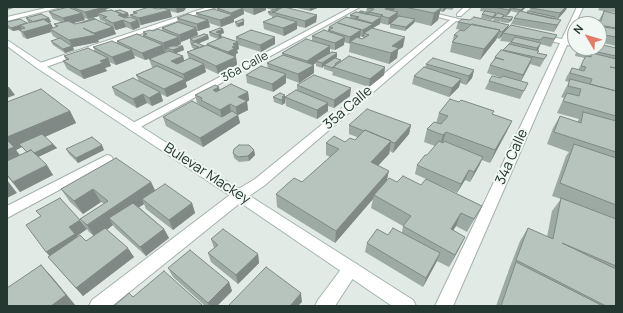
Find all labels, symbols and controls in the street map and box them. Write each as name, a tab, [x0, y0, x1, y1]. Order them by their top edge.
north arrow	[567, 16, 607, 56]
text: N	[570, 21, 586, 37]
street label: 36a Calle	[219, 49, 271, 85]
street label: 35a Calle	[320, 83, 376, 133]
street label: 34a Calle	[492, 127, 532, 187]
street label: Bulevar Mackey	[161, 140, 253, 208]

